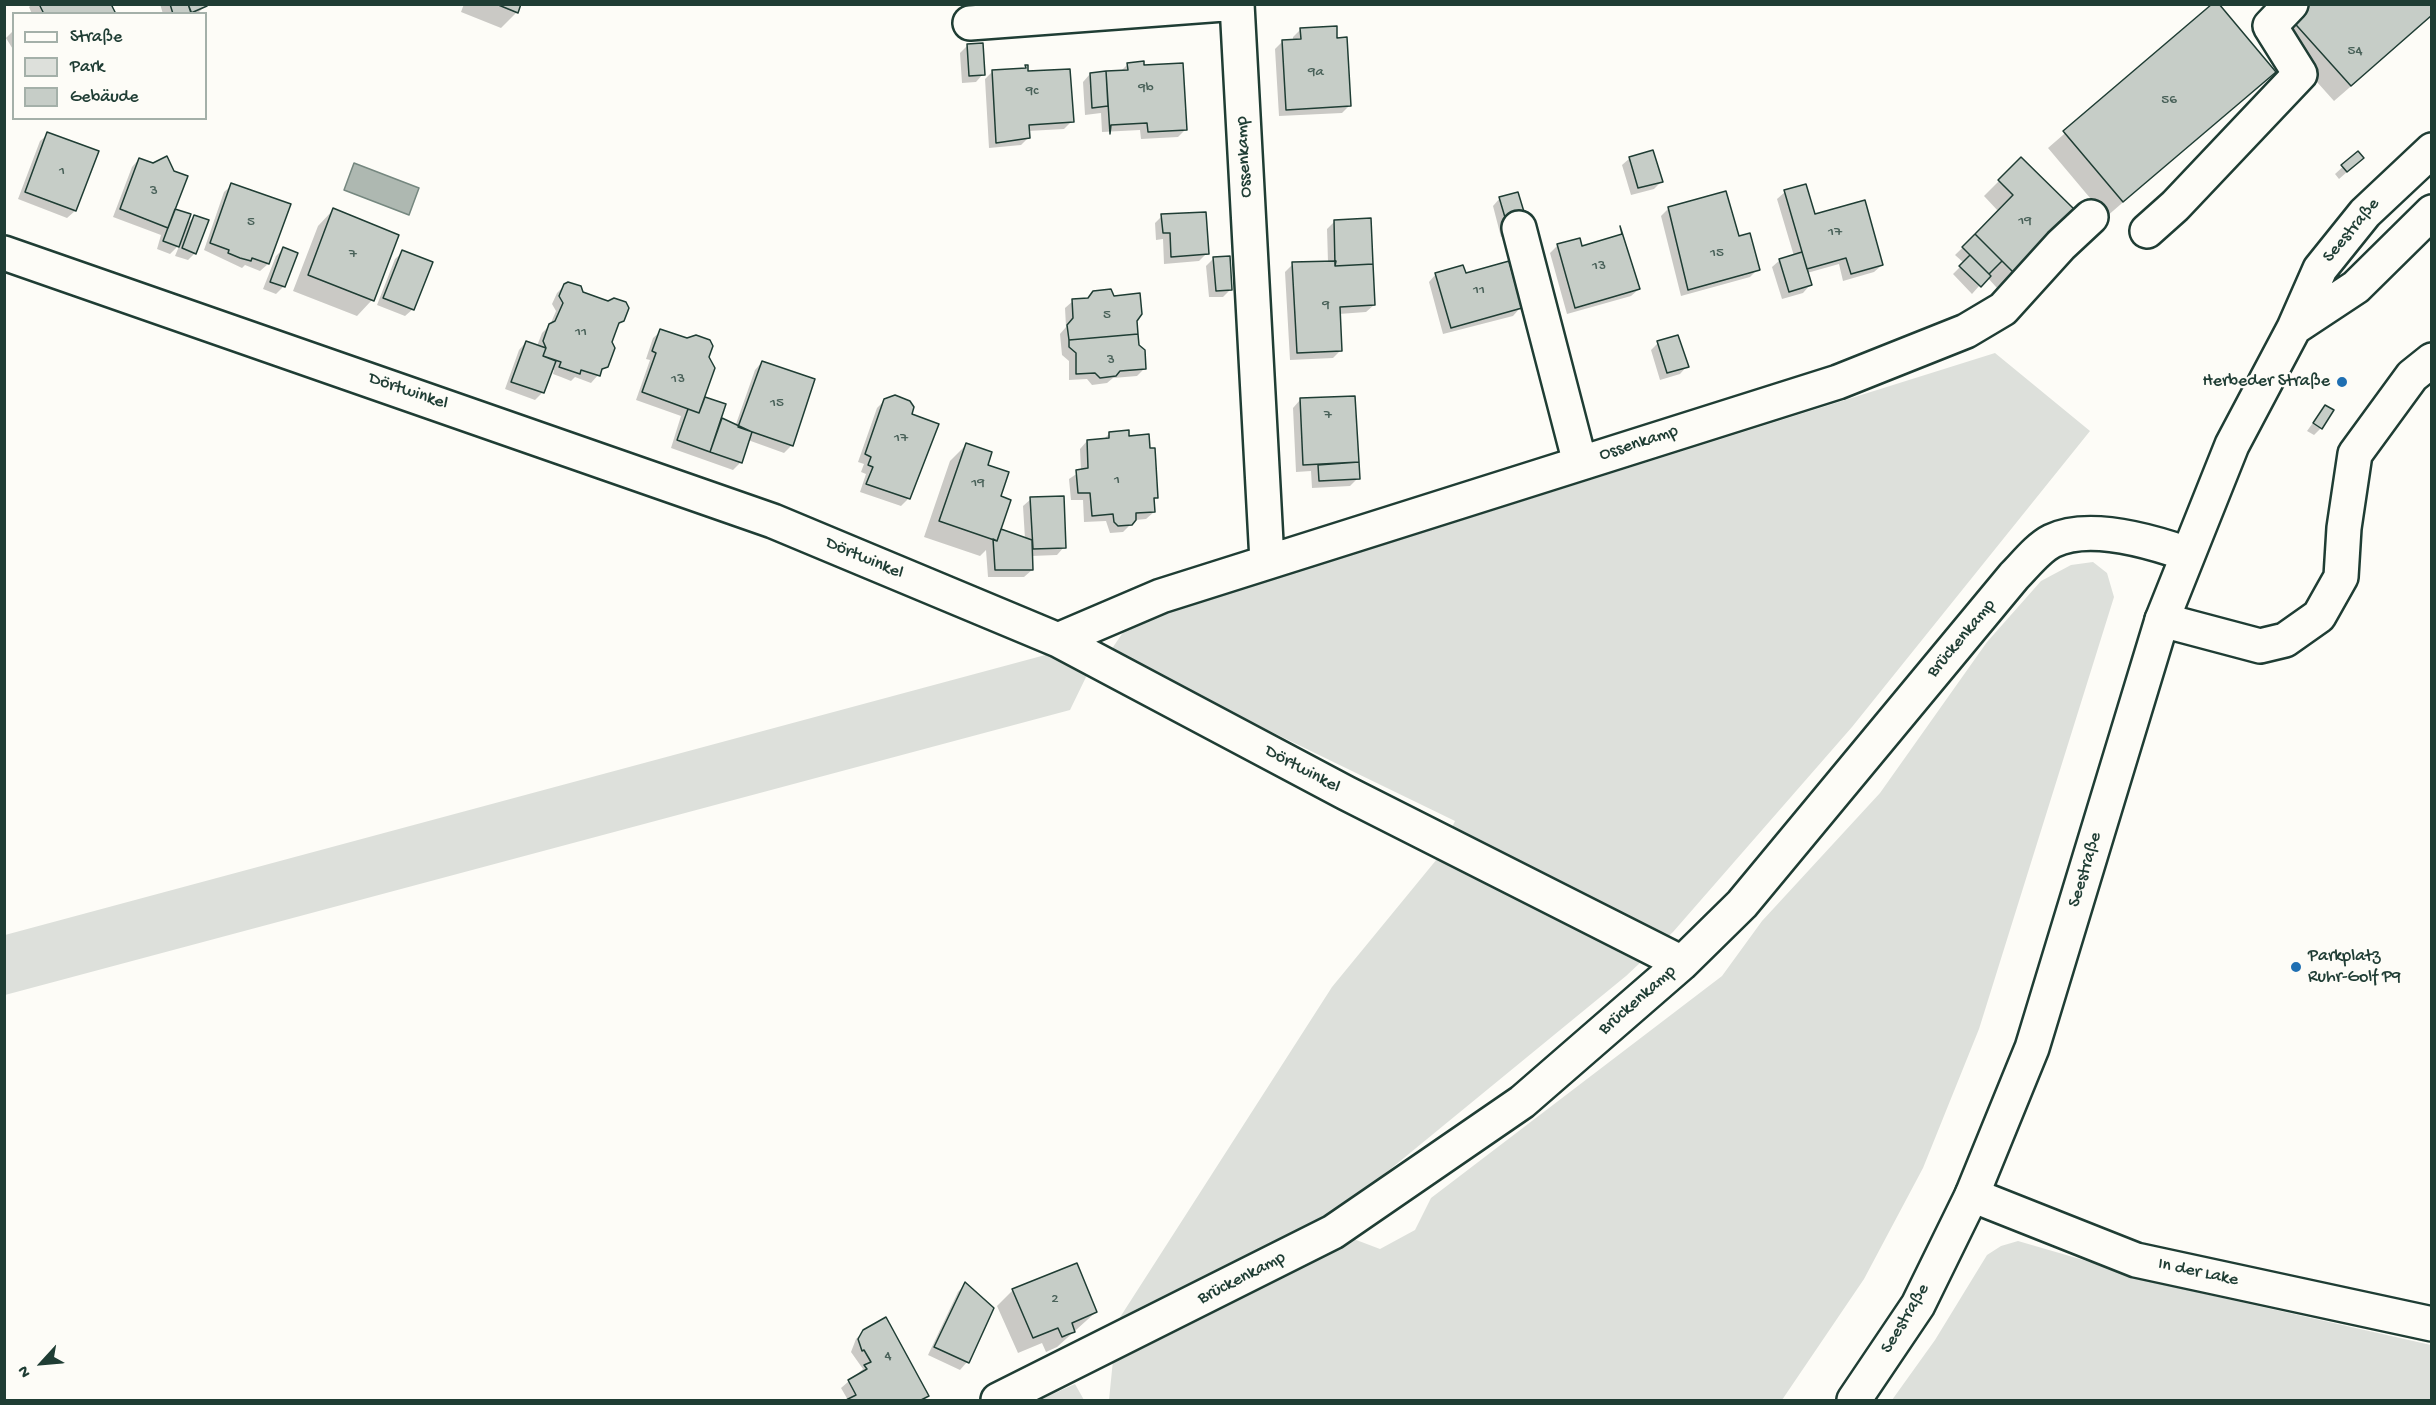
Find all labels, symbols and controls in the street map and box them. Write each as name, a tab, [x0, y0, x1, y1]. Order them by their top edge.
legend	[12, 12, 207, 120]
text: Straße	[70, 27, 122, 48]
house number: 54	[2348, 43, 2362, 61]
text: Park	[70, 57, 104, 78]
house number: 9a	[1308, 64, 1324, 82]
house number: 9b	[1138, 80, 1154, 98]
house number: 9c	[1026, 83, 1038, 101]
text: Gebäude	[70, 87, 138, 108]
house number: 56	[2161, 92, 2177, 110]
street label: Ossenkamp	[1232, 116, 1258, 198]
house number: 1	[59, 163, 65, 181]
house number: 3	[150, 183, 158, 201]
street label: Seestraße	[2319, 194, 2385, 268]
house number: 19	[2018, 213, 2032, 231]
house number: 5	[247, 214, 255, 232]
house number: 17	[1828, 224, 1842, 242]
house number: 15	[1710, 245, 1724, 263]
house number: 7	[349, 246, 357, 264]
house number: 13	[1592, 258, 1606, 276]
house number: 11	[1473, 282, 1485, 300]
house number: 9	[1322, 297, 1330, 315]
house number: 5	[1103, 307, 1111, 325]
house number: 11	[575, 324, 587, 342]
house number: 3	[1107, 352, 1115, 370]
street label: Dörtwinkel	[365, 368, 451, 416]
house number: 13	[671, 371, 685, 389]
place label: Herbeder Straße	[2203, 371, 2330, 393]
marker: Herbeder Straße	[2335, 375, 2349, 389]
house number: 15	[770, 395, 784, 413]
house number: 7	[1324, 407, 1332, 425]
street label: Ossenkamp	[1597, 421, 1681, 467]
house number: 17	[894, 430, 908, 448]
house number: 1	[1114, 472, 1120, 490]
house number: 19	[971, 475, 985, 493]
street label: Dörtwinkel	[822, 533, 906, 585]
street label: Brückenkamp	[1923, 595, 2001, 683]
street label: Dörtwinkel	[1261, 741, 1343, 799]
street label: Seestraße	[2064, 830, 2108, 910]
place label: Parkplatz Ruhr-Golf P9	[2308, 946, 2401, 988]
marker: Parkplatz Ruhr-Golf P9	[2289, 960, 2303, 974]
street label: Brückenkamp	[1595, 961, 1681, 1041]
street label: Brückenkamp	[1194, 1248, 1290, 1310]
street label: In der Lake	[2156, 1254, 2240, 1292]
street label: Seestraße	[1877, 1280, 1935, 1358]
house number: 2	[1051, 1291, 1059, 1309]
north arrow	[12, 1333, 72, 1393]
house number: 4	[884, 1348, 892, 1366]
text: N	[15, 1362, 36, 1380]

